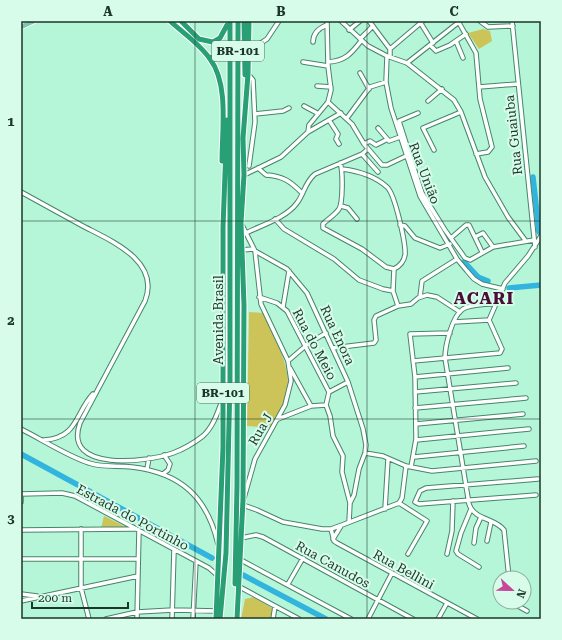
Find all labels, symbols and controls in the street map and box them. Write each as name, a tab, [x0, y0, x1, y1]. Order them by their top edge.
text: A	[103, 4, 113, 19]
text: B	[276, 4, 286, 19]
text: C	[449, 4, 459, 19]
road number: BR-101	[212, 41, 264, 61]
street label: Rua Guaiuba	[502, 94, 525, 176]
text: 1	[7, 114, 15, 129]
street label: Rua União	[406, 140, 443, 206]
street label: Avenida Brasil	[211, 275, 226, 365]
district label: ACARI	[454, 288, 514, 308]
street label: Rua Enora	[317, 303, 358, 367]
street label: Rua do Meio	[290, 306, 340, 382]
text: 2	[7, 313, 15, 328]
road number: BR-101	[197, 383, 249, 403]
street label: Rua J	[245, 411, 276, 448]
street label: Estrada do Portinho	[74, 481, 192, 553]
text: 3	[7, 511, 15, 526]
street label: Rua Canudos	[293, 538, 372, 591]
street label: Rua Bellini	[371, 546, 437, 592]
north arrow	[492, 570, 532, 610]
scale bar	[32, 584, 128, 610]
text: N	[513, 587, 528, 600]
text: 200 m	[38, 591, 72, 605]

